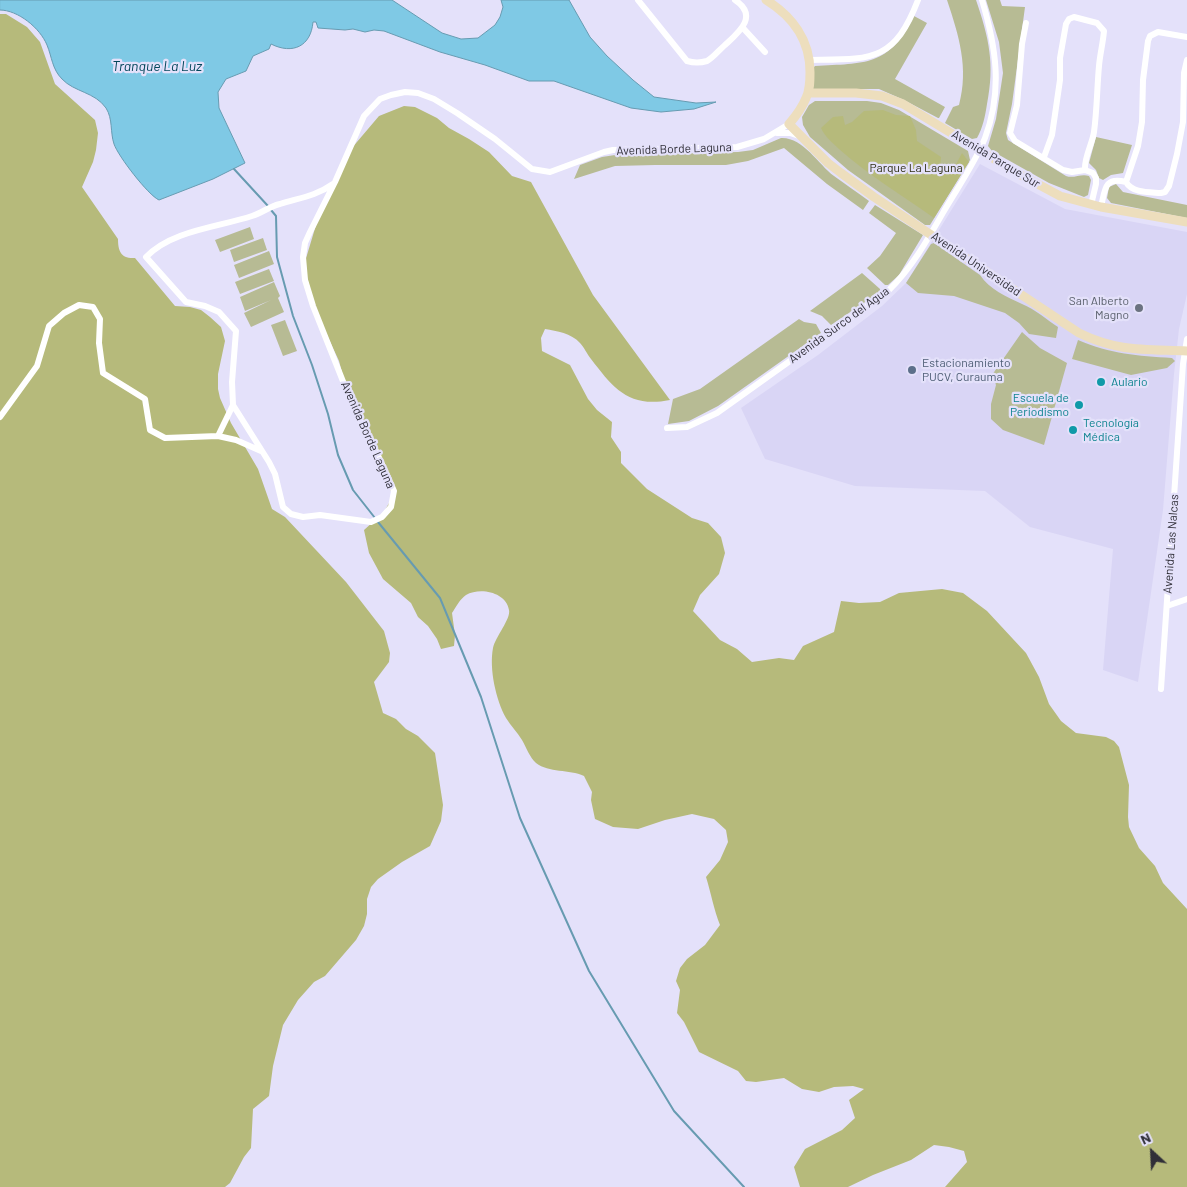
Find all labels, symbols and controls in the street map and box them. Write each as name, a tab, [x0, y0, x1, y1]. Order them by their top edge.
water label: Tranque La Luz	[112, 58, 202, 74]
street label: Avenida Parque Sur	[949, 127, 1043, 191]
street label: Avenida Borde Laguna	[616, 140, 732, 158]
park label: Parque La Laguna	[869, 161, 963, 175]
street label: Avenida Universidad	[928, 229, 1024, 299]
street label: Avenida Surco del Agua	[786, 284, 892, 366]
place label: San Alberto Magno	[1069, 294, 1129, 322]
marker: San Alberto Magno	[1133, 302, 1145, 314]
place label: Estacionamiento PUCV, Curauma	[922, 356, 1011, 384]
marker: Estacionamiento PUCV, Curauma	[906, 364, 918, 376]
place label: Aulario	[1111, 375, 1148, 389]
marker: Aulario	[1095, 376, 1107, 388]
street label: Avenida Borde Laguna	[338, 379, 398, 491]
place label: Escuela de Periodismo	[1010, 391, 1069, 419]
marker: Escuela de Periodismo	[1073, 399, 1085, 411]
place label: Tecnología Médica	[1083, 416, 1139, 444]
marker: Tecnología Médica	[1067, 424, 1079, 436]
street label: Avenida Las Nalcas	[1160, 494, 1182, 594]
north arrow	[1127, 1127, 1177, 1177]
text: N	[1138, 1128, 1153, 1148]

